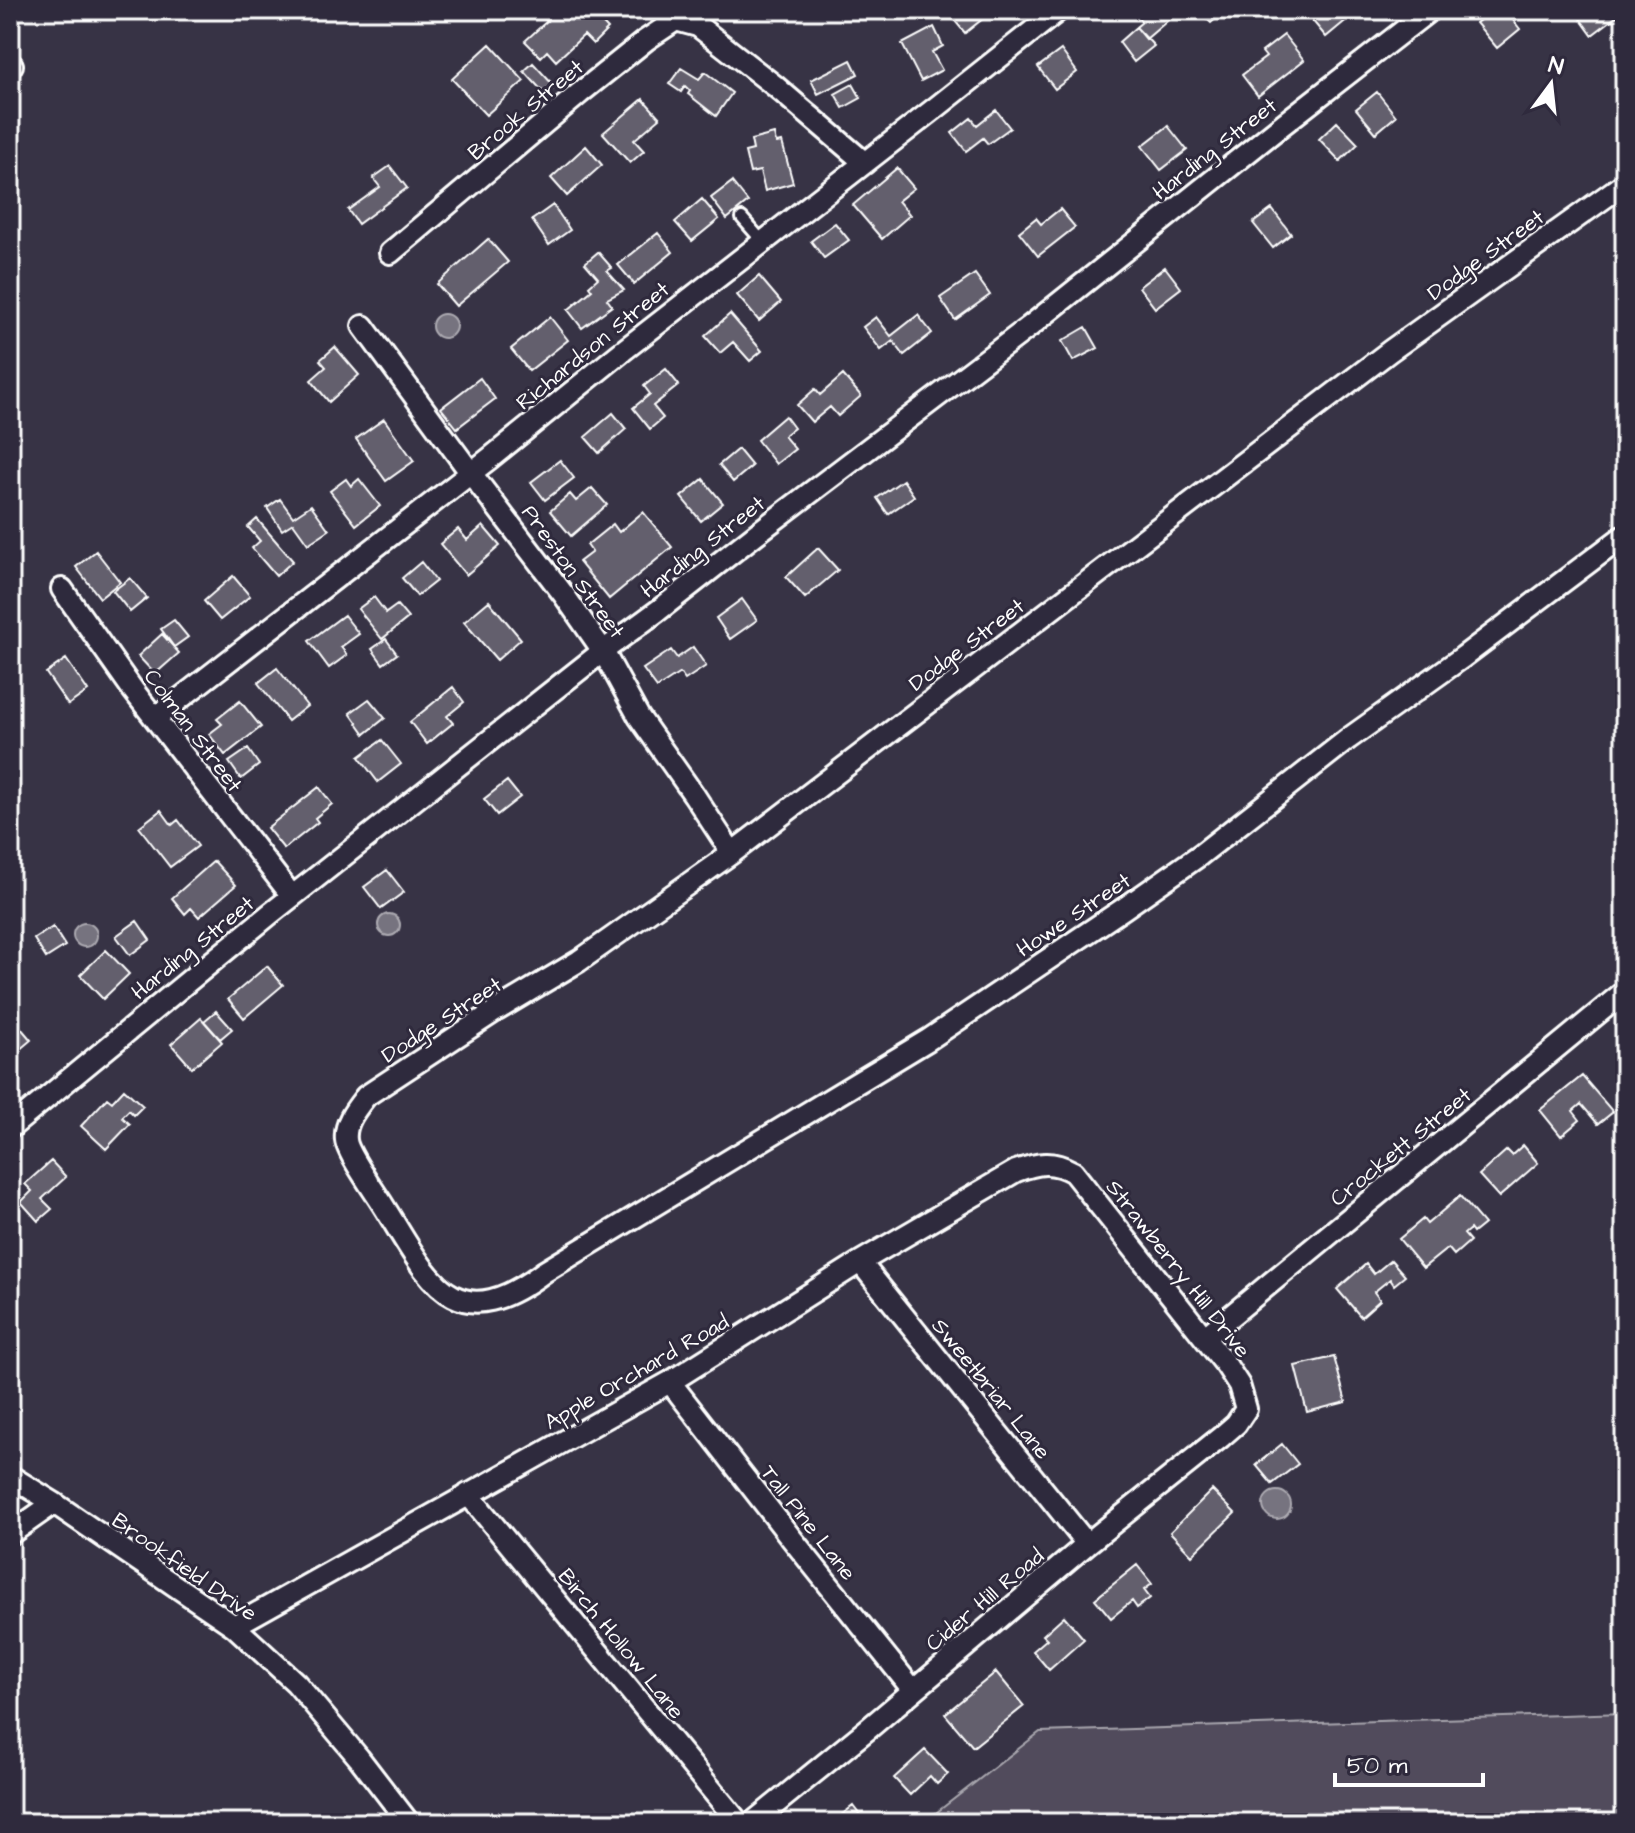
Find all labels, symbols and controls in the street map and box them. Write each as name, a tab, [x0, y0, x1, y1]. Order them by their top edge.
north arrow	[1511, 44, 1591, 124]
text: N	[1545, 49, 1567, 83]
street label: Brook Street	[461, 52, 591, 168]
street label: Harding Street	[1146, 91, 1284, 208]
street label: Dodge Street	[1421, 202, 1551, 309]
street label: Richardson Street	[510, 274, 676, 418]
street label: Harding Street	[634, 489, 772, 606]
street label: Preston Street	[514, 499, 632, 645]
street label: Dodge Street	[903, 591, 1032, 700]
street label: Colman Street	[136, 663, 250, 799]
street label: Howe Street	[1010, 865, 1137, 965]
street label: Harding Street	[125, 889, 262, 1008]
street label: Dodge Street	[376, 970, 509, 1072]
street label: Crockett Street	[1324, 1080, 1478, 1214]
street label: Strawberry Hill Drive	[1097, 1173, 1258, 1365]
street label: Apple Orchard Road	[539, 1307, 735, 1438]
street label: Sweetbriar Lane	[924, 1312, 1058, 1466]
street label: Tall Pine Lane	[753, 1459, 863, 1587]
street label: Brookfield Drive	[105, 1506, 263, 1629]
street label: Cider Hill Road	[919, 1541, 1051, 1659]
street label: Birch Hollow Lane	[550, 1562, 691, 1726]
scale bar	[1335, 1737, 1483, 1787]
text: 50 m	[1347, 1749, 1408, 1783]

